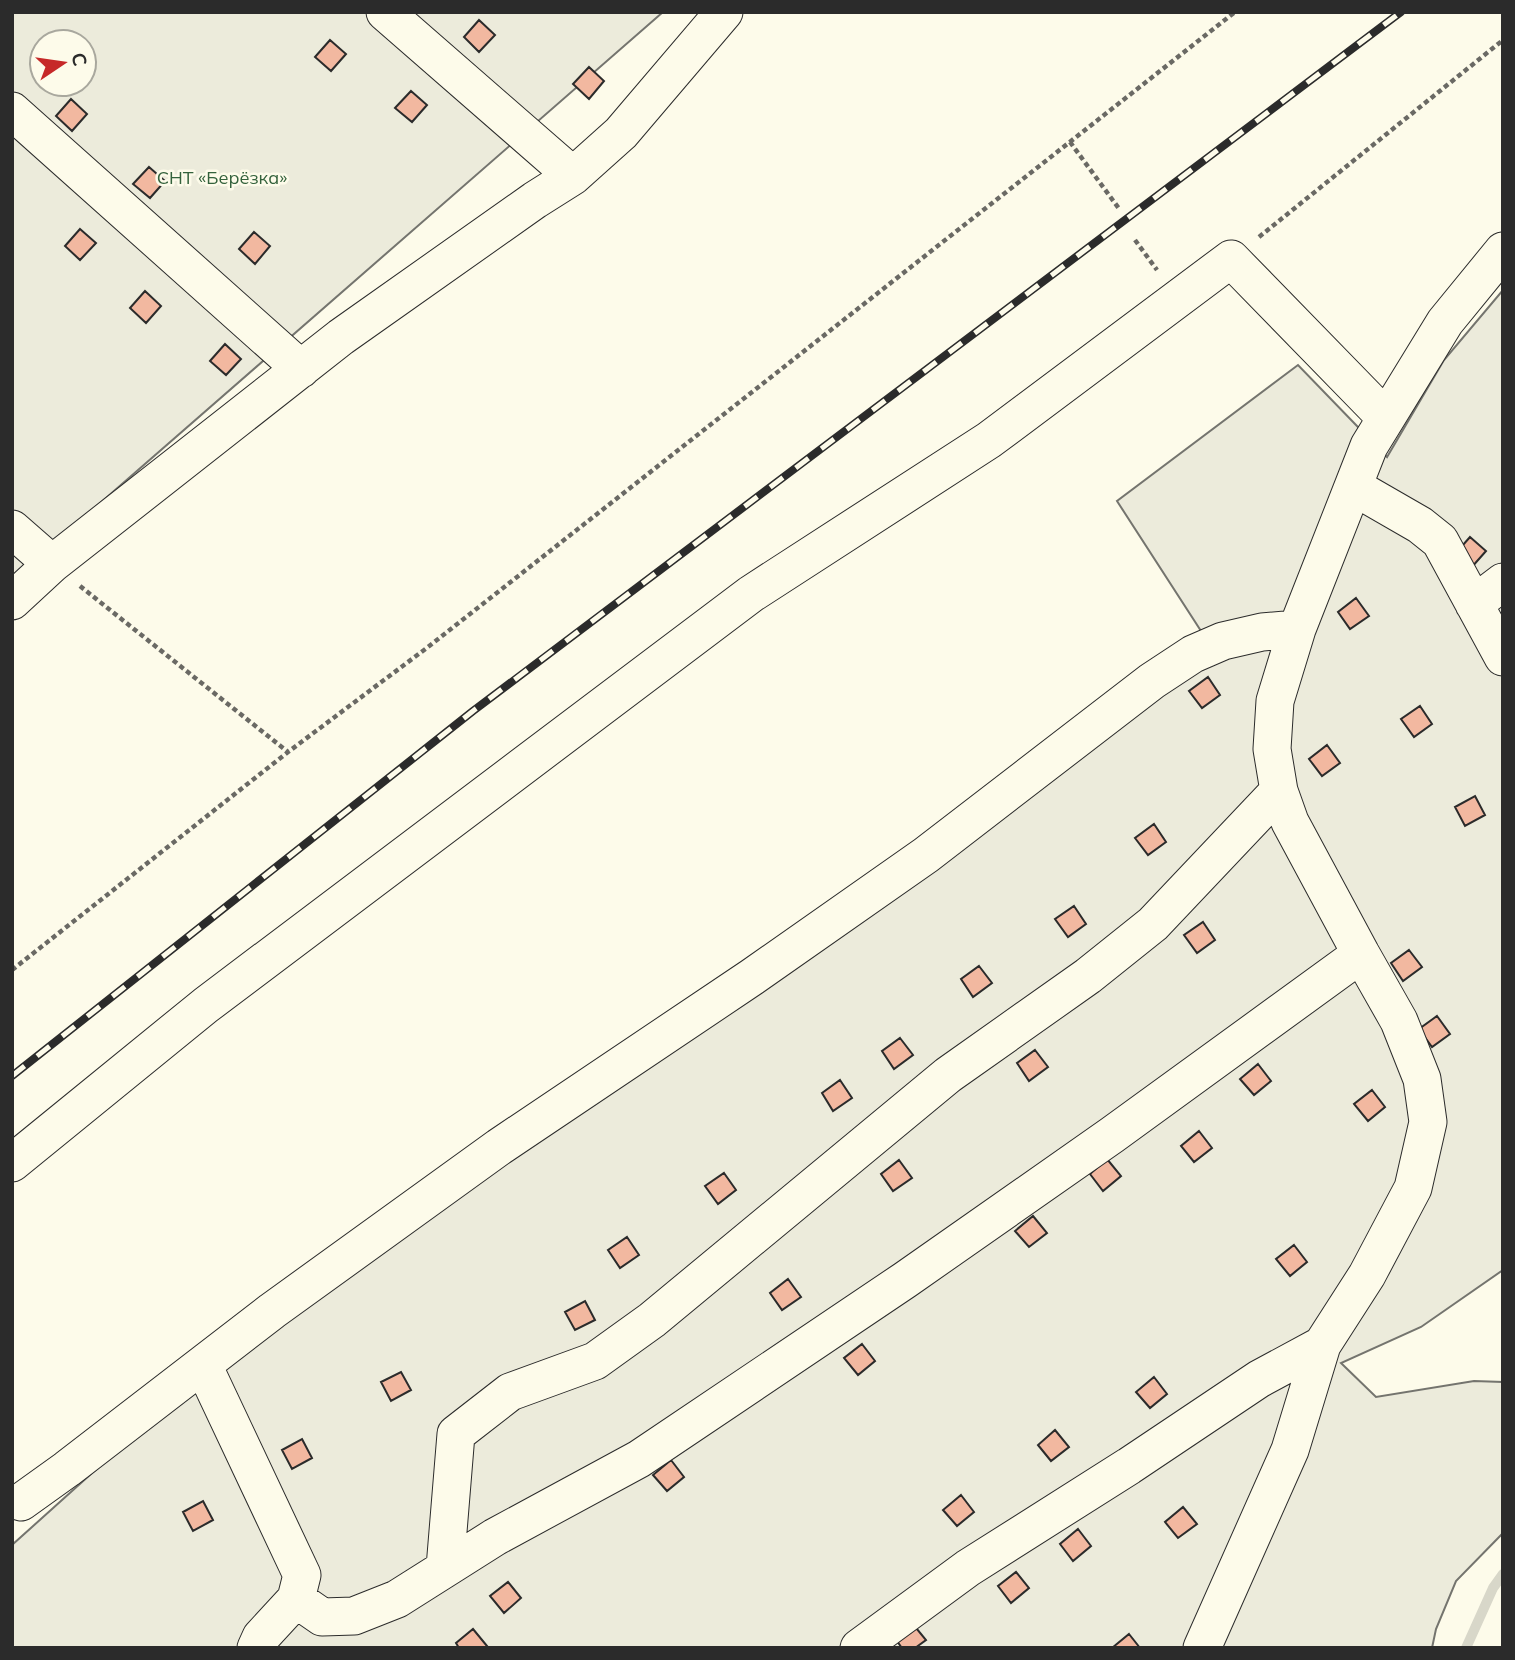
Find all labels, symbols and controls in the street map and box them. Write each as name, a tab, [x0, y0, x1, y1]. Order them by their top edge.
north arrow	[28, 28, 98, 98]
text: С	[66, 50, 93, 68]
park label: СНТ «Берёзка»	[157, 166, 287, 189]

